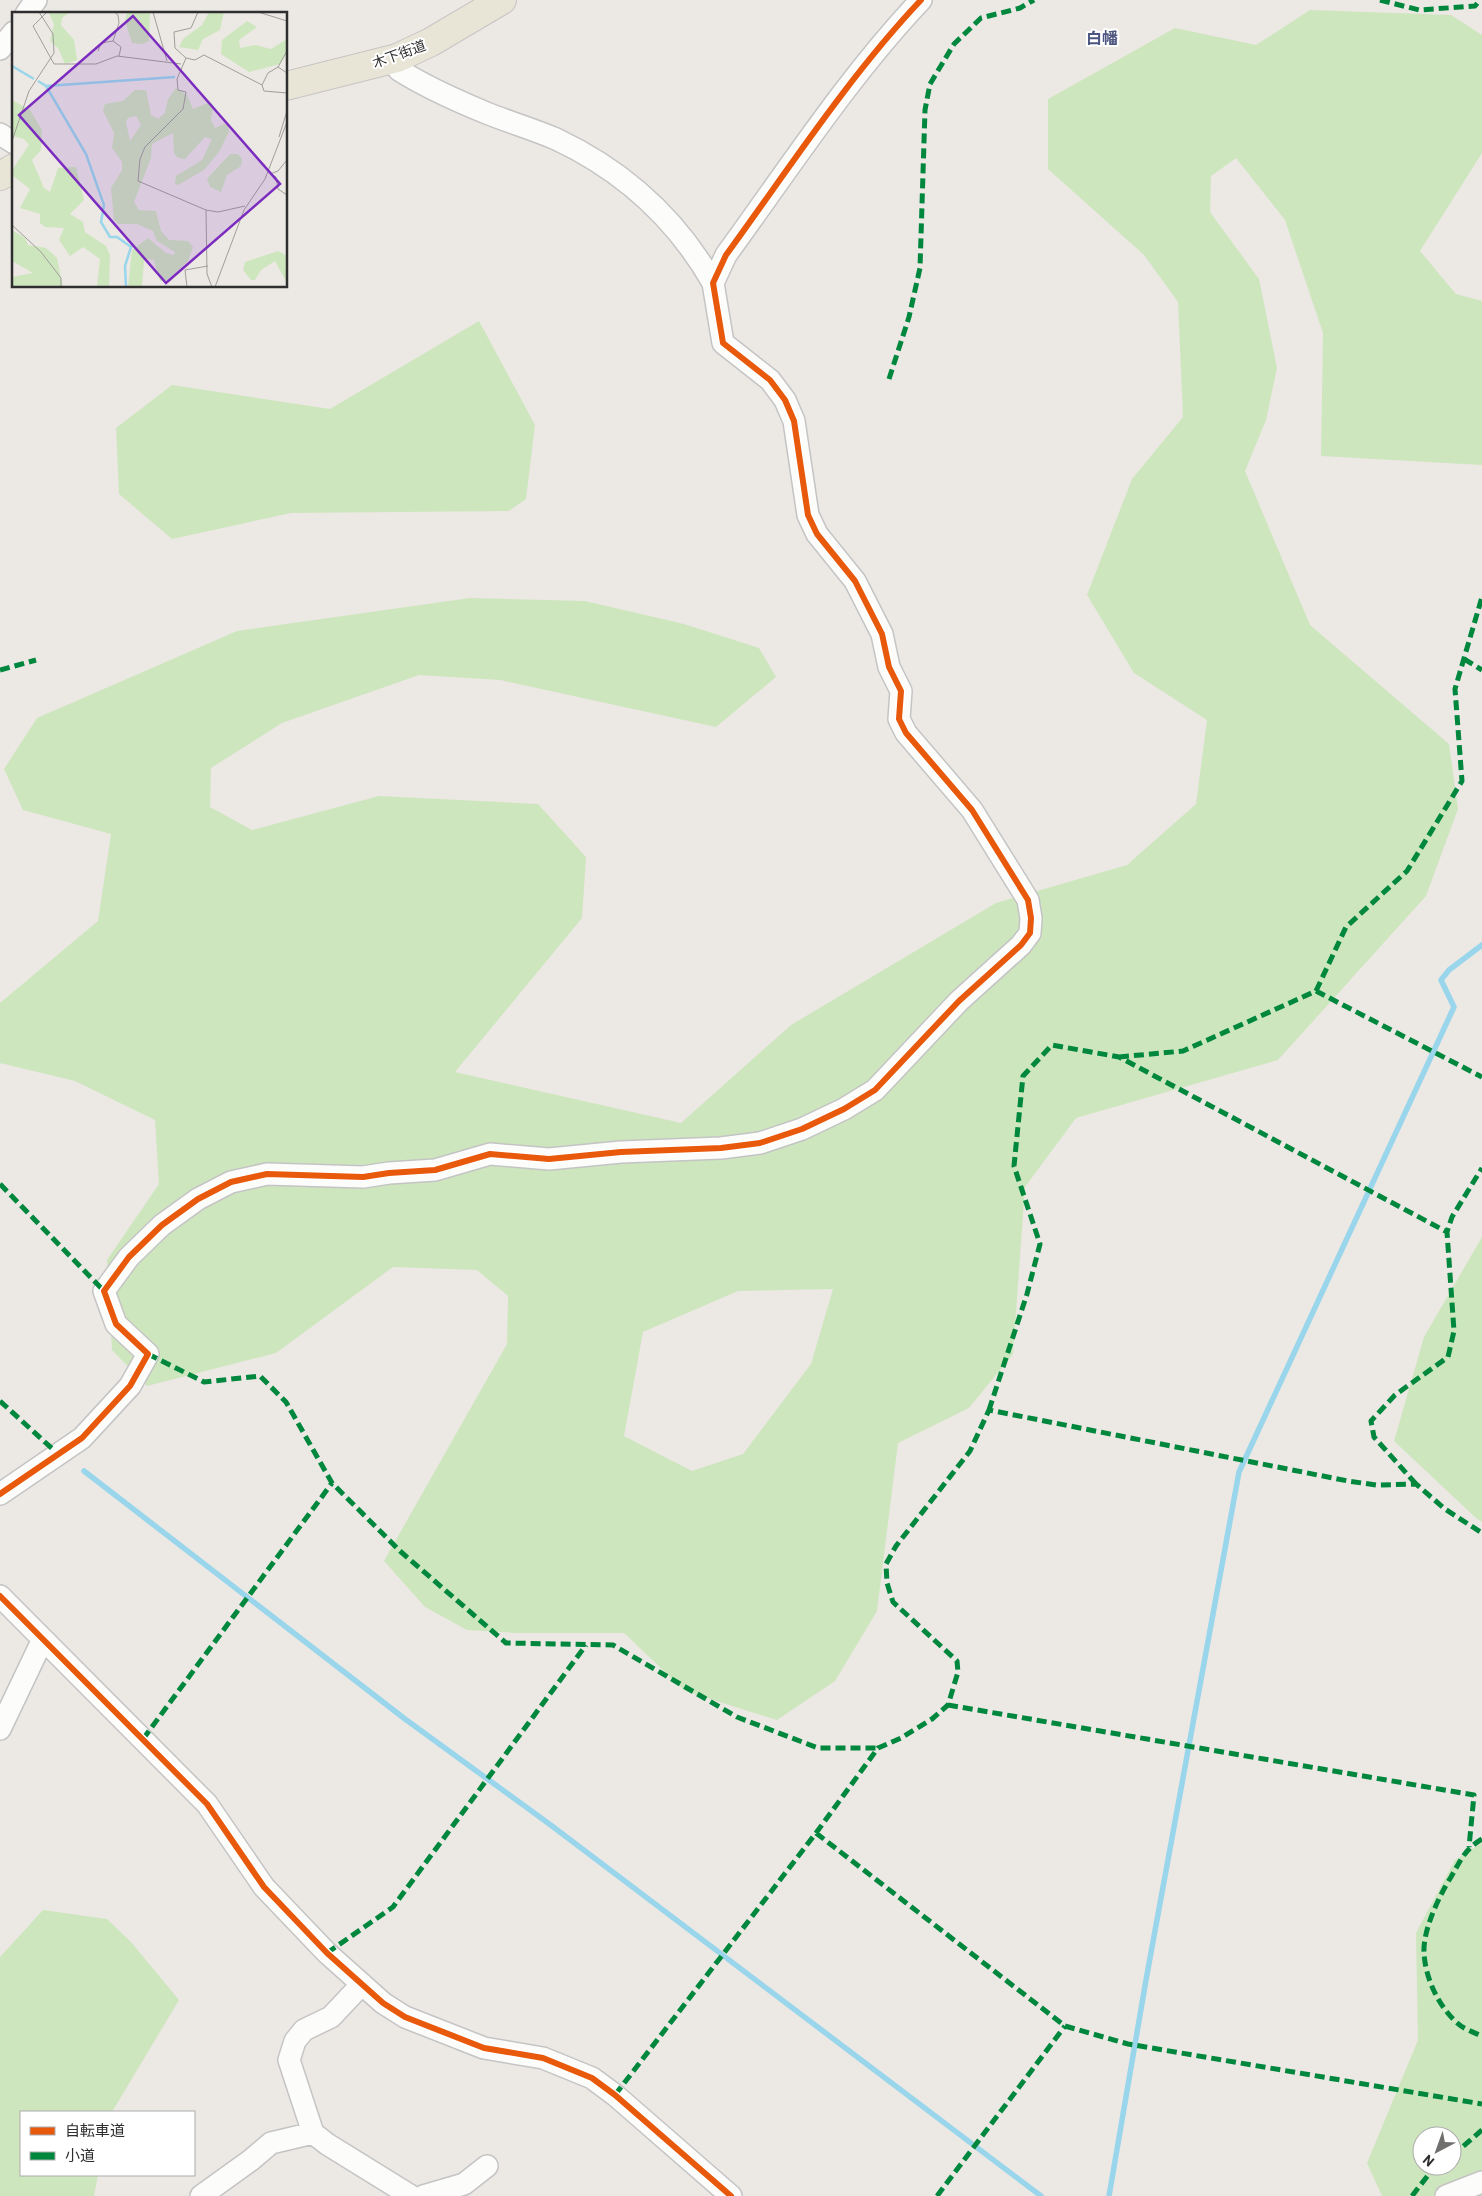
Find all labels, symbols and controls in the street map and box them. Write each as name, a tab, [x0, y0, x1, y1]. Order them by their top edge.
inset map	[12, 12, 288, 288]
district label: 白幡	[1086, 28, 1118, 47]
street label: 木下街道	[370, 36, 428, 71]
legend	[20, 2111, 195, 2176]
text: 自転車道	[65, 2121, 125, 2139]
north arrow	[1412, 2126, 1462, 2176]
text: 小道	[65, 2146, 95, 2164]
text: N	[1419, 2152, 1437, 2171]

